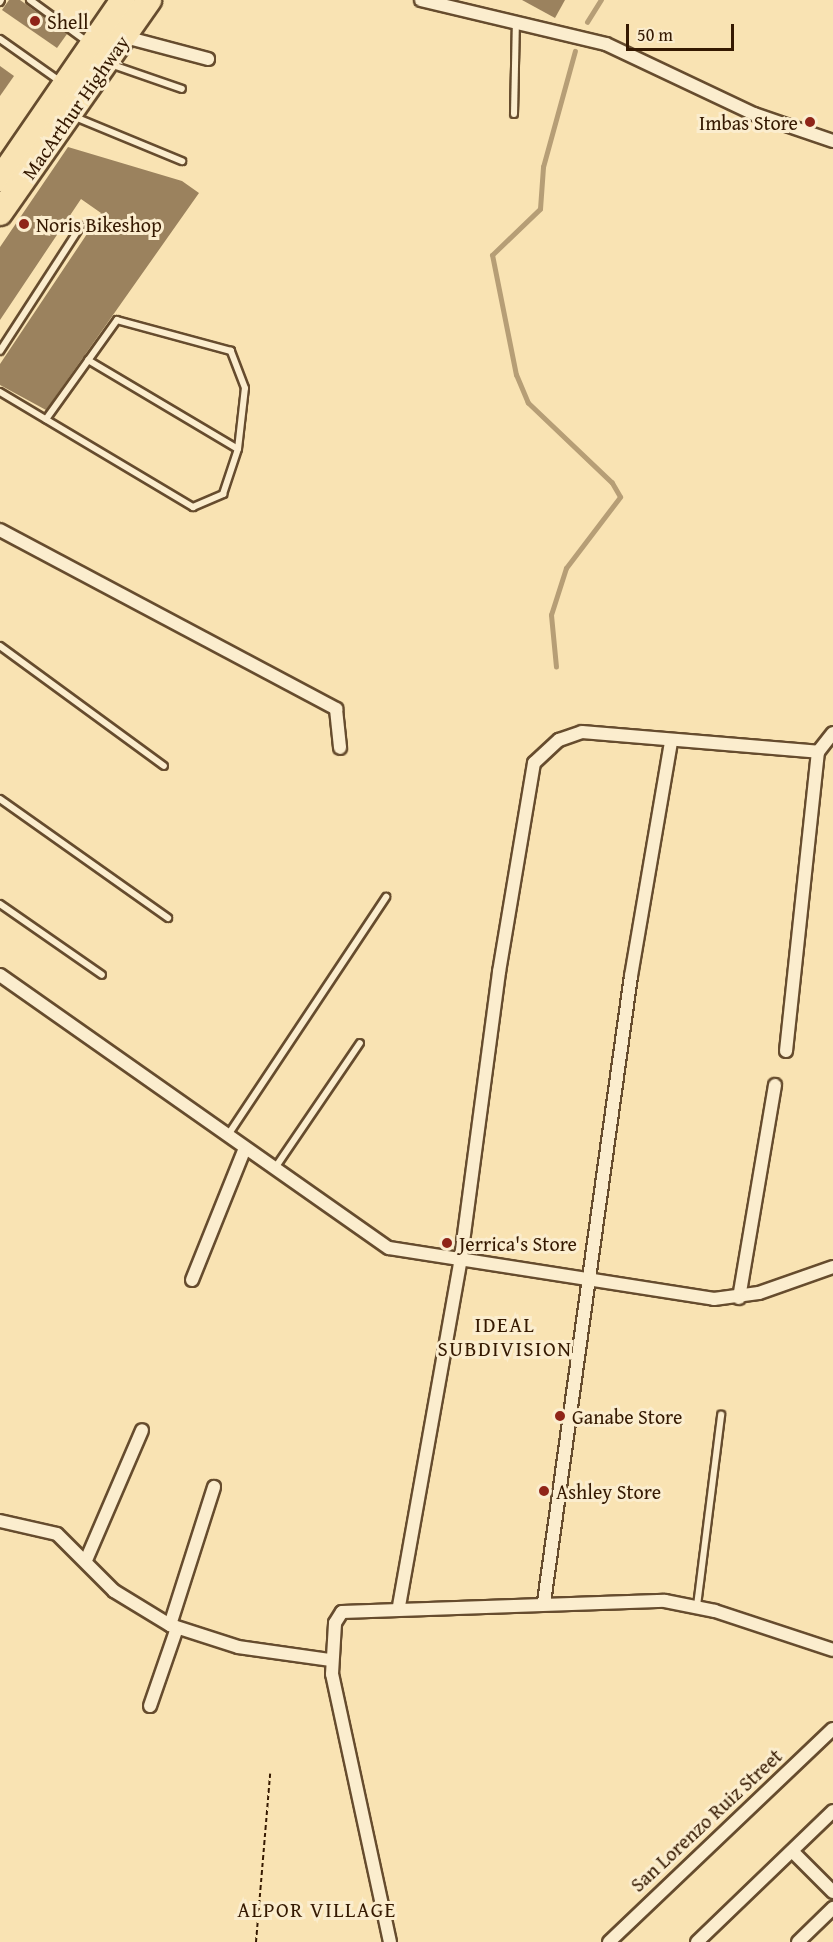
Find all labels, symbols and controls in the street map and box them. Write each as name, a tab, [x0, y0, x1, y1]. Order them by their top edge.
place label: Shell	[47, 9, 89, 33]
scale bar	[629, 12, 737, 50]
marker: Shell	[28, 14, 42, 28]
text: 50 m	[637, 21, 673, 48]
street label: MacArthur Highway	[16, 30, 134, 184]
place label: Imbas Store	[699, 110, 798, 134]
marker: Imbas Store	[803, 115, 817, 129]
place label: Noris Bikeshop	[36, 212, 162, 236]
marker: Noris Bikeshop	[17, 217, 31, 231]
place label: Jerrica's Store	[459, 1231, 577, 1255]
marker: Jerrica's Store	[440, 1236, 454, 1250]
district label: IDEAL SUBDIVISION	[437, 1312, 573, 1362]
place label: Ganabe Store	[572, 1404, 682, 1428]
marker: Ganabe Store	[553, 1409, 567, 1423]
place label: Ashley Store	[556, 1479, 661, 1503]
marker: Ashley Store	[537, 1484, 551, 1498]
street label: San Lorenzo Ruiz Street	[625, 1744, 787, 1896]
district label: ALPOR VILLAGE	[237, 1897, 397, 1923]

